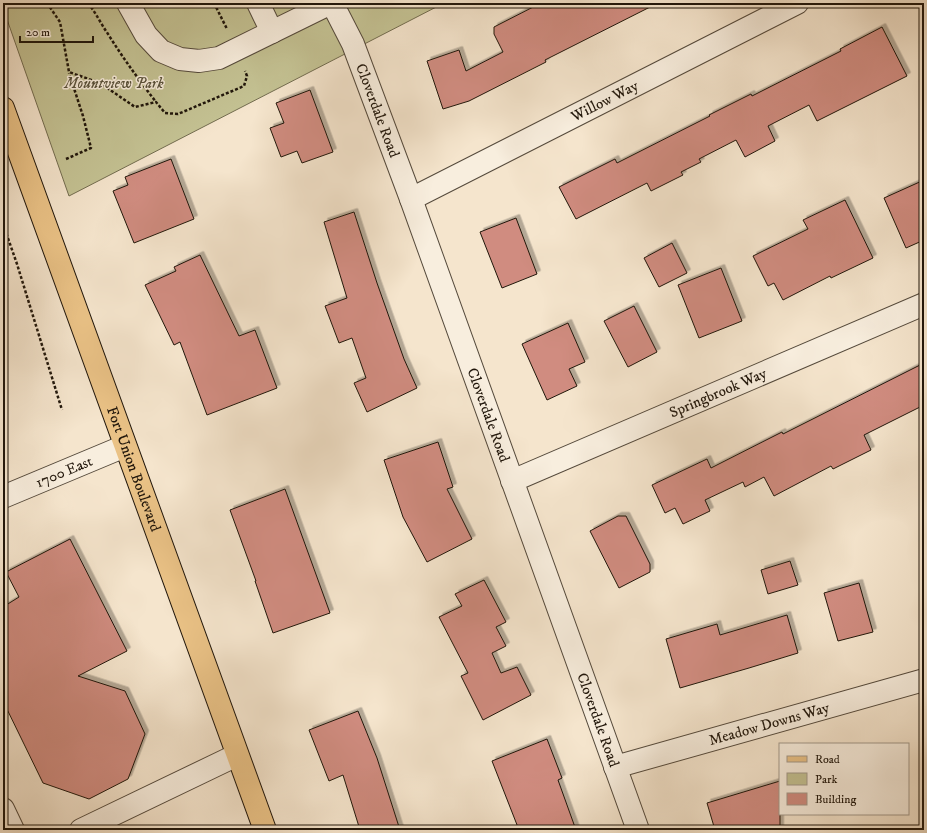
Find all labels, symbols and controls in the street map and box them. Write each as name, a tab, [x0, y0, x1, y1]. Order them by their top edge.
scale bar	[20, 18, 93, 44]
text: 20 m	[26, 25, 50, 40]
street label: Cloverdale Road	[352, 61, 404, 161]
park label: Mountview Park	[64, 74, 164, 93]
street label: Willow Way	[567, 75, 642, 126]
street label: Springbrook Way	[666, 363, 770, 422]
street label: Cloverdale Road	[463, 365, 515, 465]
street label: Fort Union Boulevard	[103, 404, 166, 535]
street label: 1700 East	[33, 451, 95, 492]
street label: Cloverdale Road	[573, 670, 624, 770]
street label: Meadow Downs Way	[707, 697, 832, 750]
legend	[779, 743, 909, 815]
text: Road	[815, 752, 840, 767]
text: Park	[815, 772, 837, 787]
text: Building	[815, 792, 856, 807]

